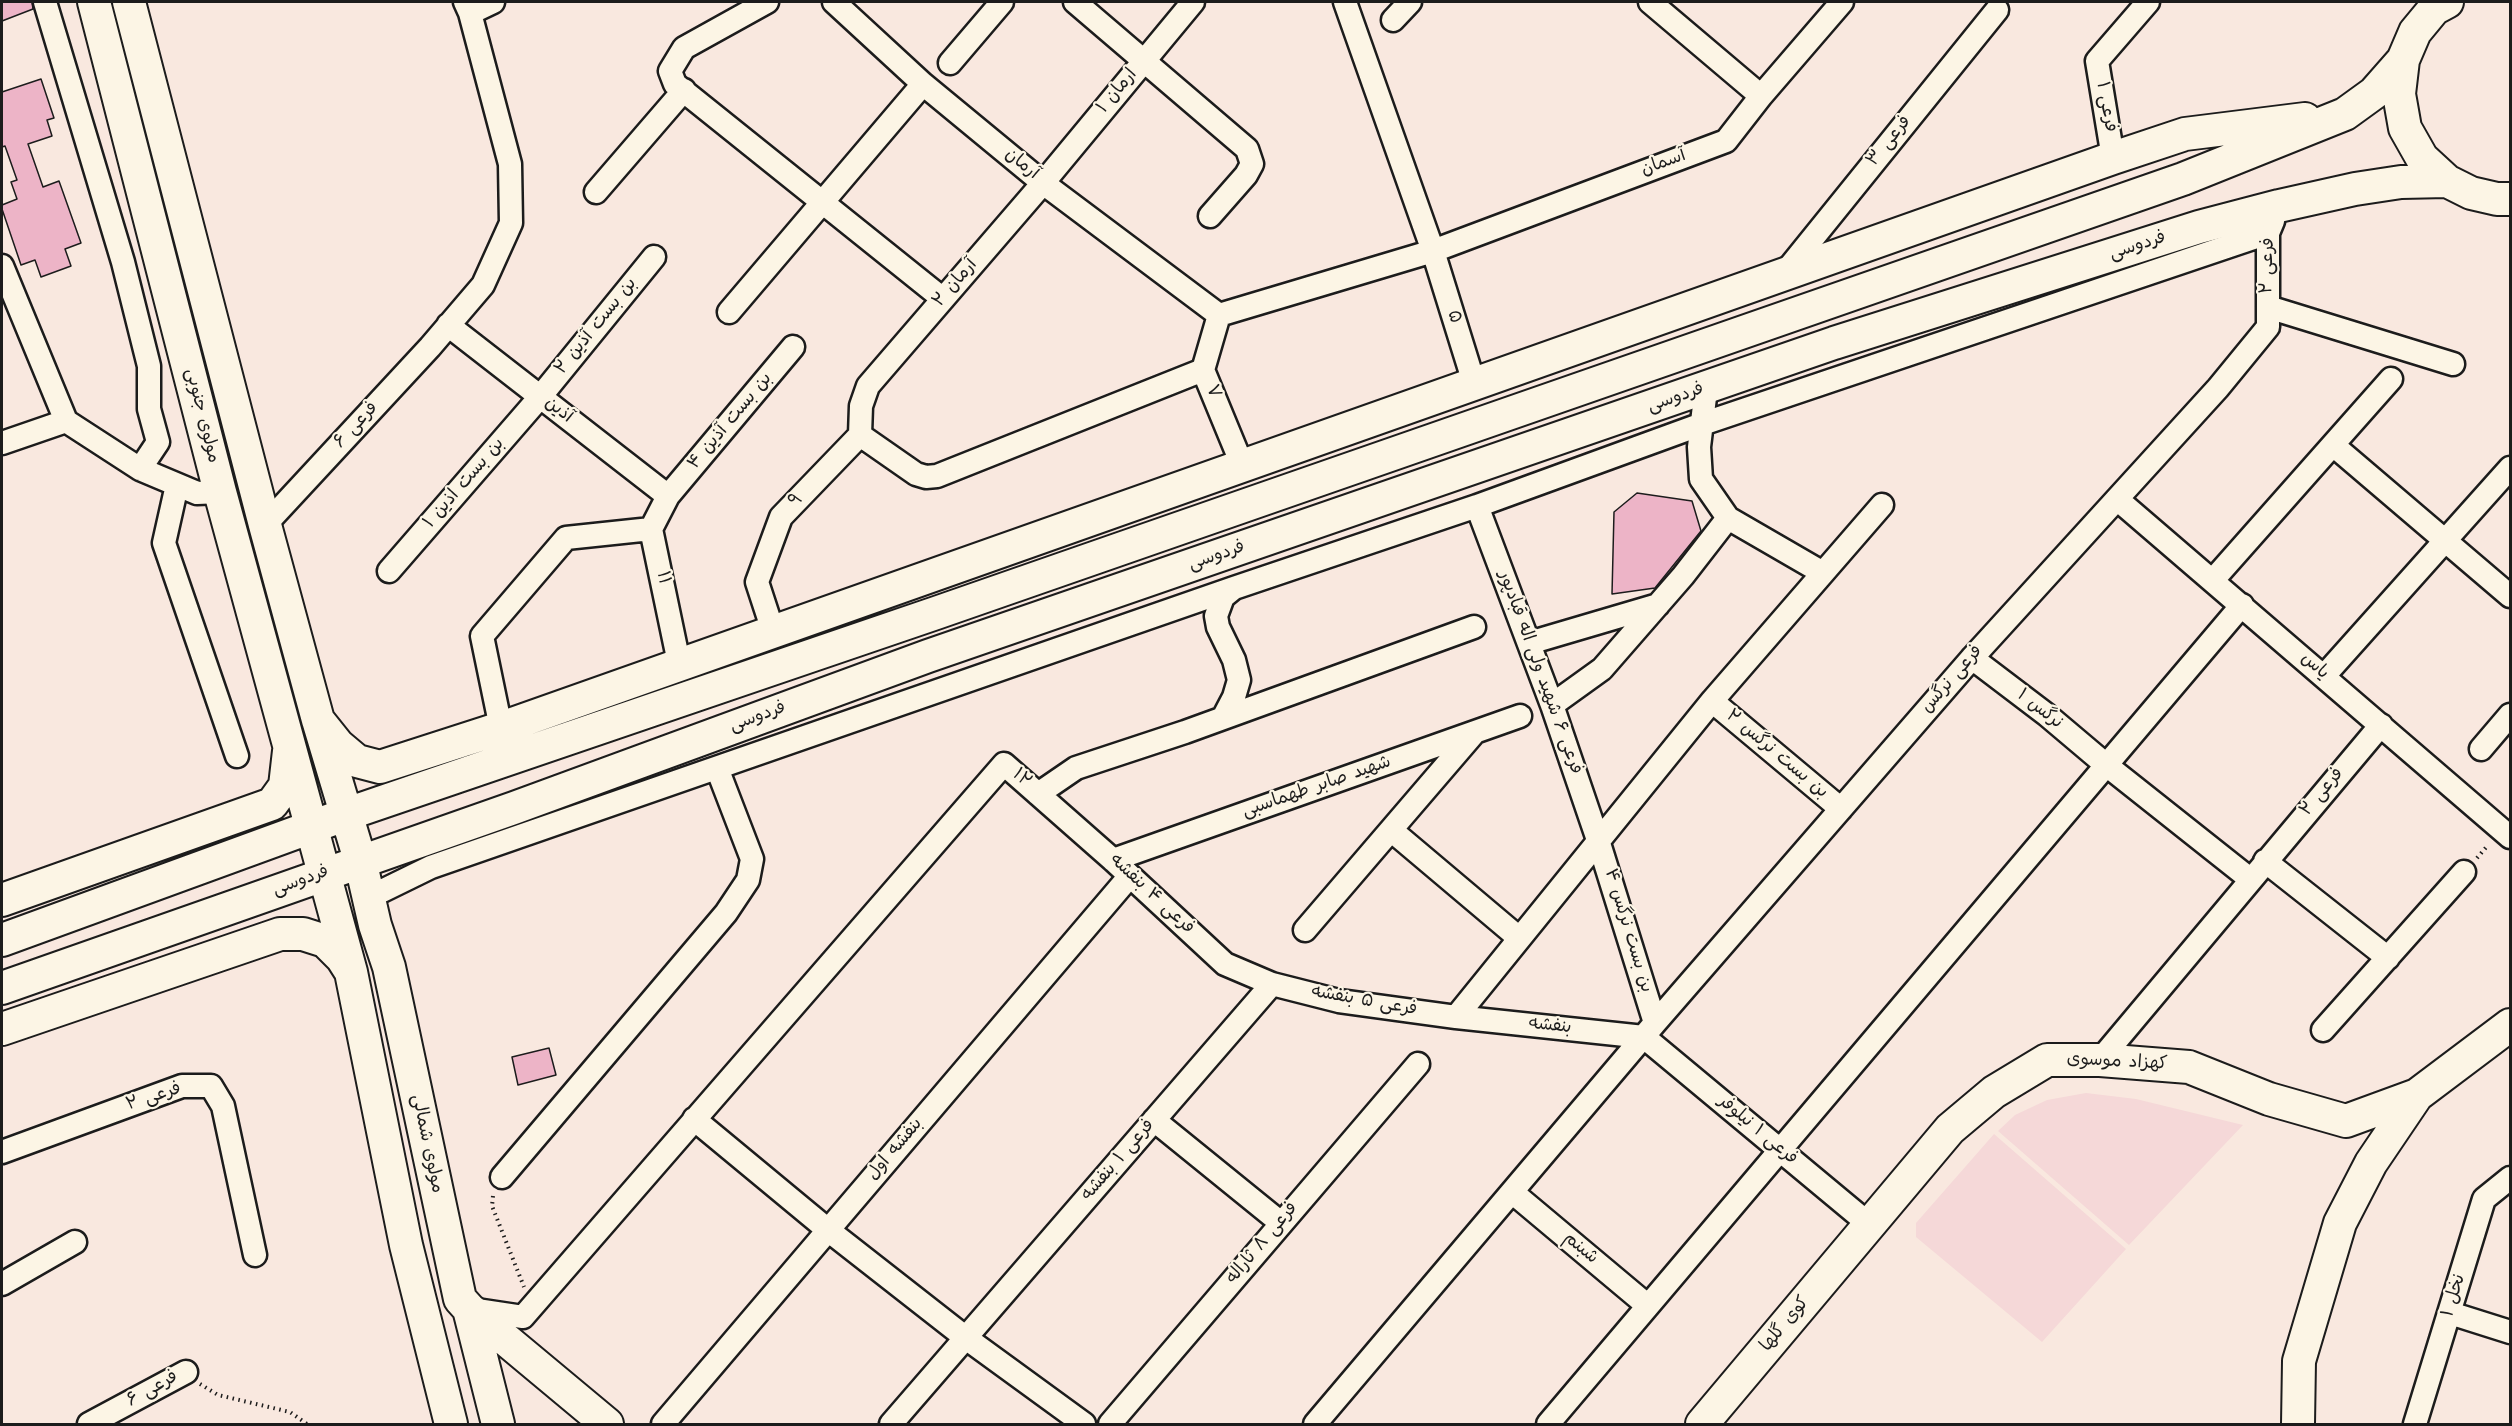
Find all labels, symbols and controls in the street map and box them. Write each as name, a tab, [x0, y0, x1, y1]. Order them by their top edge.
street label: ارمان ۱	[1093, 65, 1143, 119]
street label: فرعی ۱	[2090, 80, 2120, 134]
street label: فرعی ۳	[1863, 112, 1917, 172]
street label: آرمان	[999, 145, 1043, 185]
street label: آسمان	[1639, 146, 1689, 182]
street label: فردوسی	[2107, 228, 2169, 266]
street label: فرعی ۲	[2257, 237, 2281, 295]
street label: آرمان ۲	[929, 255, 983, 313]
street label: بن بست آذین ۲	[551, 274, 643, 380]
street label: ۵	[1441, 308, 1465, 326]
street label: مولوی جنوبی	[179, 366, 223, 466]
street label: بن بست آذین ۴	[684, 369, 778, 475]
street label: فردوسی	[1645, 379, 1707, 419]
street label: ۷	[1200, 382, 1224, 402]
street label: آذین	[539, 393, 577, 429]
street label: فرعی ۶	[330, 398, 384, 454]
street label: بن بست اذین ۱	[420, 434, 510, 534]
street label: ۹	[785, 489, 809, 513]
street label: فردوسی	[1186, 537, 1248, 577]
street label: فرعی ۶ شهید ولی اله قبادپور	[1492, 568, 1586, 778]
street label: ۱۱	[650, 569, 674, 587]
street label: فرعی نرگس	[1918, 642, 1988, 718]
street label: یاس	[2295, 649, 2333, 685]
street label: نرگس ۱	[2012, 685, 2066, 735]
street label: فردوسی	[727, 698, 789, 738]
street label: بن بست نرگس ۲	[1720, 706, 1832, 804]
street label: شهید صابر طهماسبی	[1240, 752, 1394, 824]
street label: فرعی ۲	[2297, 764, 2349, 822]
street label: ۱۲	[1007, 765, 1035, 793]
street label: فرعی ۴ بنفشه	[1104, 850, 1198, 940]
street label: فردوسی	[270, 862, 332, 902]
street label: بن بست نرگس ۴	[1598, 867, 1656, 995]
street label: فرعی ۵ بنفشه	[1309, 982, 1419, 1022]
street label: بنفشه	[1528, 1014, 1572, 1040]
street label: کهزاد موسوی	[2066, 1050, 2168, 1076]
street label: فرعی ۲	[124, 1079, 184, 1117]
street label: فرعی ۱ نیلوفر	[1713, 1091, 1801, 1171]
street label: مولوی شمالی	[405, 1093, 447, 1195]
street label: بنفشه اول	[864, 1114, 928, 1186]
street label: فرعی ۱ بنفشه	[1078, 1116, 1160, 1206]
street label: فرعی ۸ ثاراله	[1223, 1199, 1303, 1289]
street label: شبنم	[1558, 1228, 1602, 1270]
street label: نخل ۱	[2438, 1272, 2472, 1320]
street label: کوی گلها	[1757, 1293, 1815, 1357]
street label: فرعی ۶	[124, 1367, 182, 1413]

